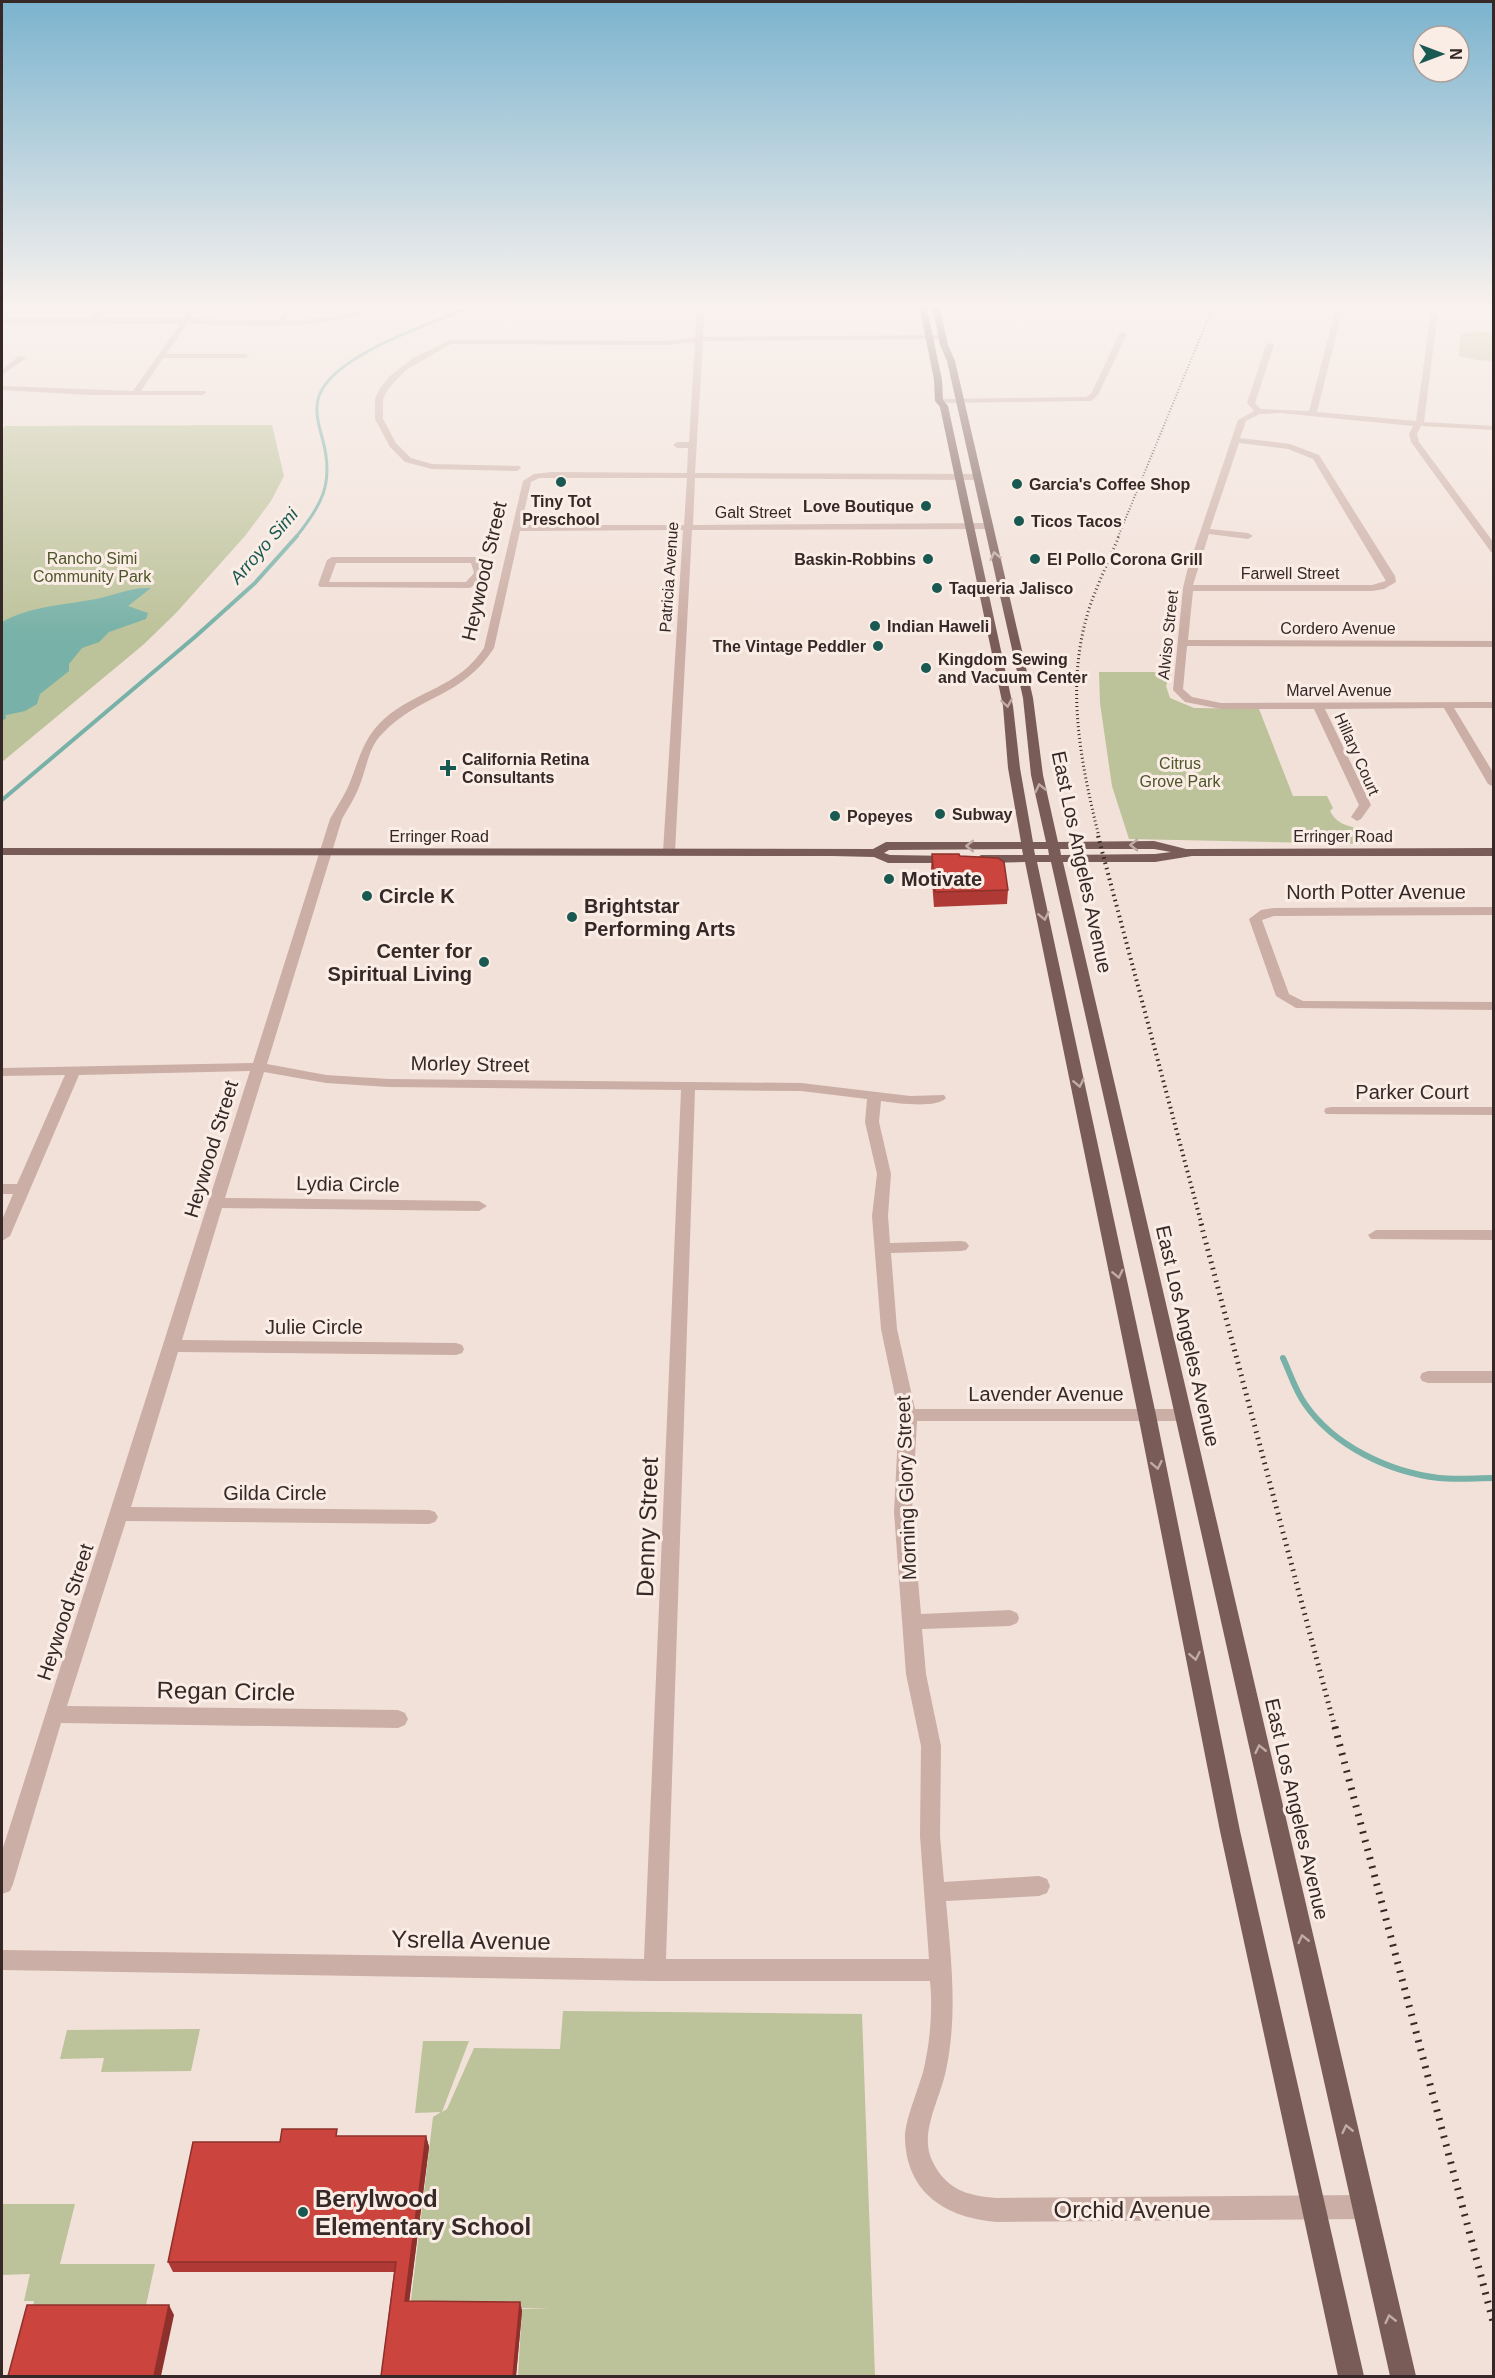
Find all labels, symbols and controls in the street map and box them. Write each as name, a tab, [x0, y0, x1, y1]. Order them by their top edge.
north arrow	[1411, 24, 1471, 84]
text: N	[1447, 48, 1464, 60]
marker: Tiny Tot Preschool	[554, 475, 568, 489]
place label: Garcia's Coffee Shop	[1029, 476, 1190, 493]
marker: Garcia's Coffee Shop	[1010, 477, 1024, 491]
place label: Tiny Tot Preschool	[522, 493, 600, 528]
place label: Love Boutique	[803, 498, 914, 515]
street label: Heywood Street	[457, 499, 511, 643]
marker: Love Boutique	[919, 499, 933, 513]
water label: Arroyo Simi	[225, 504, 303, 588]
street label: Galt Street	[715, 504, 792, 521]
place label: Ticos Tacos	[1031, 513, 1122, 530]
marker: Ticos Tacos	[1012, 514, 1026, 528]
street label: Patricia Avenue	[657, 521, 681, 633]
park label: Rancho Simi Community Park	[33, 550, 152, 585]
place label: Baskin-Robbins	[794, 551, 916, 568]
one-way arrow	[990, 551, 1003, 561]
place label: El Pollo Corona Grill	[1047, 551, 1203, 568]
marker: Baskin-Robbins	[921, 552, 935, 566]
marker: El Pollo Corona Grill	[1028, 552, 1042, 566]
street label: Farwell Street	[1241, 565, 1340, 582]
place label: Taqueria Jalisco	[949, 580, 1073, 597]
marker: Taqueria Jalisco	[930, 581, 944, 595]
street label: Alviso Street	[1155, 589, 1181, 681]
place label: Indian Haweli	[887, 618, 989, 635]
marker: Indian Haweli	[868, 619, 882, 633]
street label: Cordero Avenue	[1280, 620, 1396, 637]
place label: The Vintage Peddler	[712, 638, 866, 655]
marker: The Vintage Peddler	[871, 639, 885, 653]
place label: Kingdom Sewing and Vacuum Center	[938, 651, 1087, 686]
marker: Kingdom Sewing and Vacuum Center	[919, 661, 933, 675]
street label: Marvel Avenue	[1286, 682, 1392, 699]
one-way arrow	[1001, 699, 1013, 708]
street label: Hillary Court	[1331, 710, 1383, 798]
street label: East Los Angeles Avenue	[1048, 749, 1116, 975]
place label: California Retina Consultants	[462, 751, 589, 786]
park label: Citrus Grove Park	[1140, 755, 1221, 790]
marker: California Retina Consultants	[439, 759, 457, 777]
one-way arrow	[1035, 784, 1048, 794]
place label: Subway	[952, 806, 1013, 823]
marker: Subway	[933, 807, 947, 821]
place label: Popeyes	[847, 808, 913, 825]
marker: Popeyes	[828, 809, 842, 823]
street label: Erringer Road	[389, 828, 489, 845]
street label: Erringer Road	[1293, 828, 1393, 845]
one-way arrow	[1129, 839, 1138, 851]
one-way arrow	[965, 840, 974, 852]
place label: Motivate	[901, 868, 982, 890]
marker: Motivate	[882, 872, 896, 886]
street label: North Potter Avenue	[1286, 881, 1466, 903]
place label: Circle K	[379, 885, 455, 907]
marker: Circle K	[360, 889, 374, 903]
place label: Brightstar Performing Arts	[584, 895, 736, 940]
marker: Brightstar Performing Arts	[565, 910, 579, 924]
one-way arrow	[1036, 911, 1049, 921]
place label: Center for Spiritual Living	[328, 940, 472, 985]
marker: Center for Spiritual Living	[477, 955, 491, 969]
street label: Morley Street	[410, 1052, 530, 1076]
street label: Heywood Street	[180, 1077, 242, 1220]
one-way arrow	[1072, 1078, 1085, 1088]
street label: Parker Court	[1355, 1081, 1469, 1103]
street label: Lydia Circle	[296, 1172, 400, 1196]
street label: East Los Angeles Avenue	[1152, 1223, 1224, 1449]
one-way arrow	[1111, 1269, 1124, 1279]
street label: Julie Circle	[265, 1316, 363, 1338]
street label: Lavender Avenue	[968, 1383, 1124, 1405]
street label: Morning Glory Street	[892, 1395, 920, 1581]
street label: Denny Street	[631, 1456, 663, 1597]
one-way arrow	[1150, 1460, 1163, 1470]
street label: Gilda Circle	[223, 1482, 327, 1504]
street label: Heywood Street	[33, 1541, 98, 1683]
one-way arrow	[1188, 1651, 1201, 1661]
street label: Regan Circle	[156, 1676, 296, 1706]
street label: East Los Angeles Avenue	[1261, 1696, 1333, 1922]
one-way arrow	[1254, 1744, 1267, 1754]
street label: Ysrella Avenue	[391, 1925, 551, 1955]
one-way arrow	[1298, 1935, 1311, 1945]
one-way arrow	[1341, 2125, 1354, 2135]
place label: Berylwood Elementary School	[315, 2185, 531, 2240]
street label: Orchid Avenue	[1054, 2196, 1211, 2223]
marker: Berylwood Elementary School	[296, 2205, 310, 2219]
one-way arrow	[1385, 2315, 1398, 2325]

